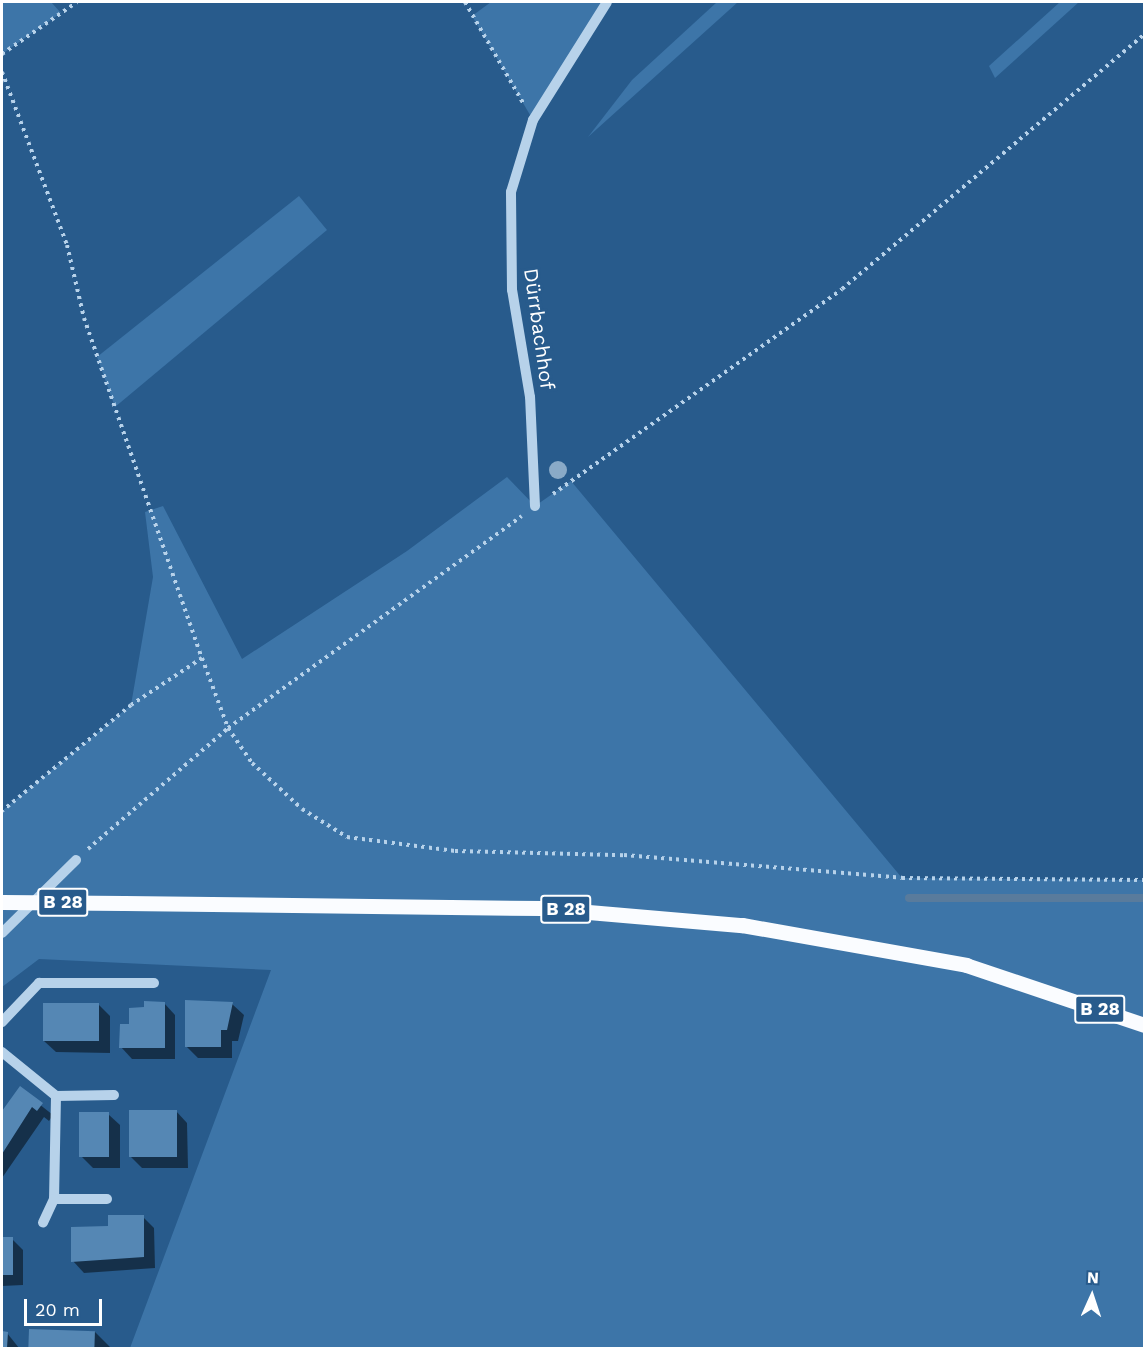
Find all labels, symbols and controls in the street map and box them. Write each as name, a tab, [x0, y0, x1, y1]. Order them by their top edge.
street label: Dürrbachhof	[519, 267, 559, 391]
road number: B 28	[36, 887, 90, 917]
road number: B 28	[539, 894, 593, 924]
road number: B 28	[1073, 994, 1127, 1024]
north arrow	[1062, 1266, 1122, 1326]
text: N	[1087, 1268, 1099, 1287]
scale bar	[27, 1287, 105, 1325]
text: 20 m	[35, 1299, 80, 1320]

